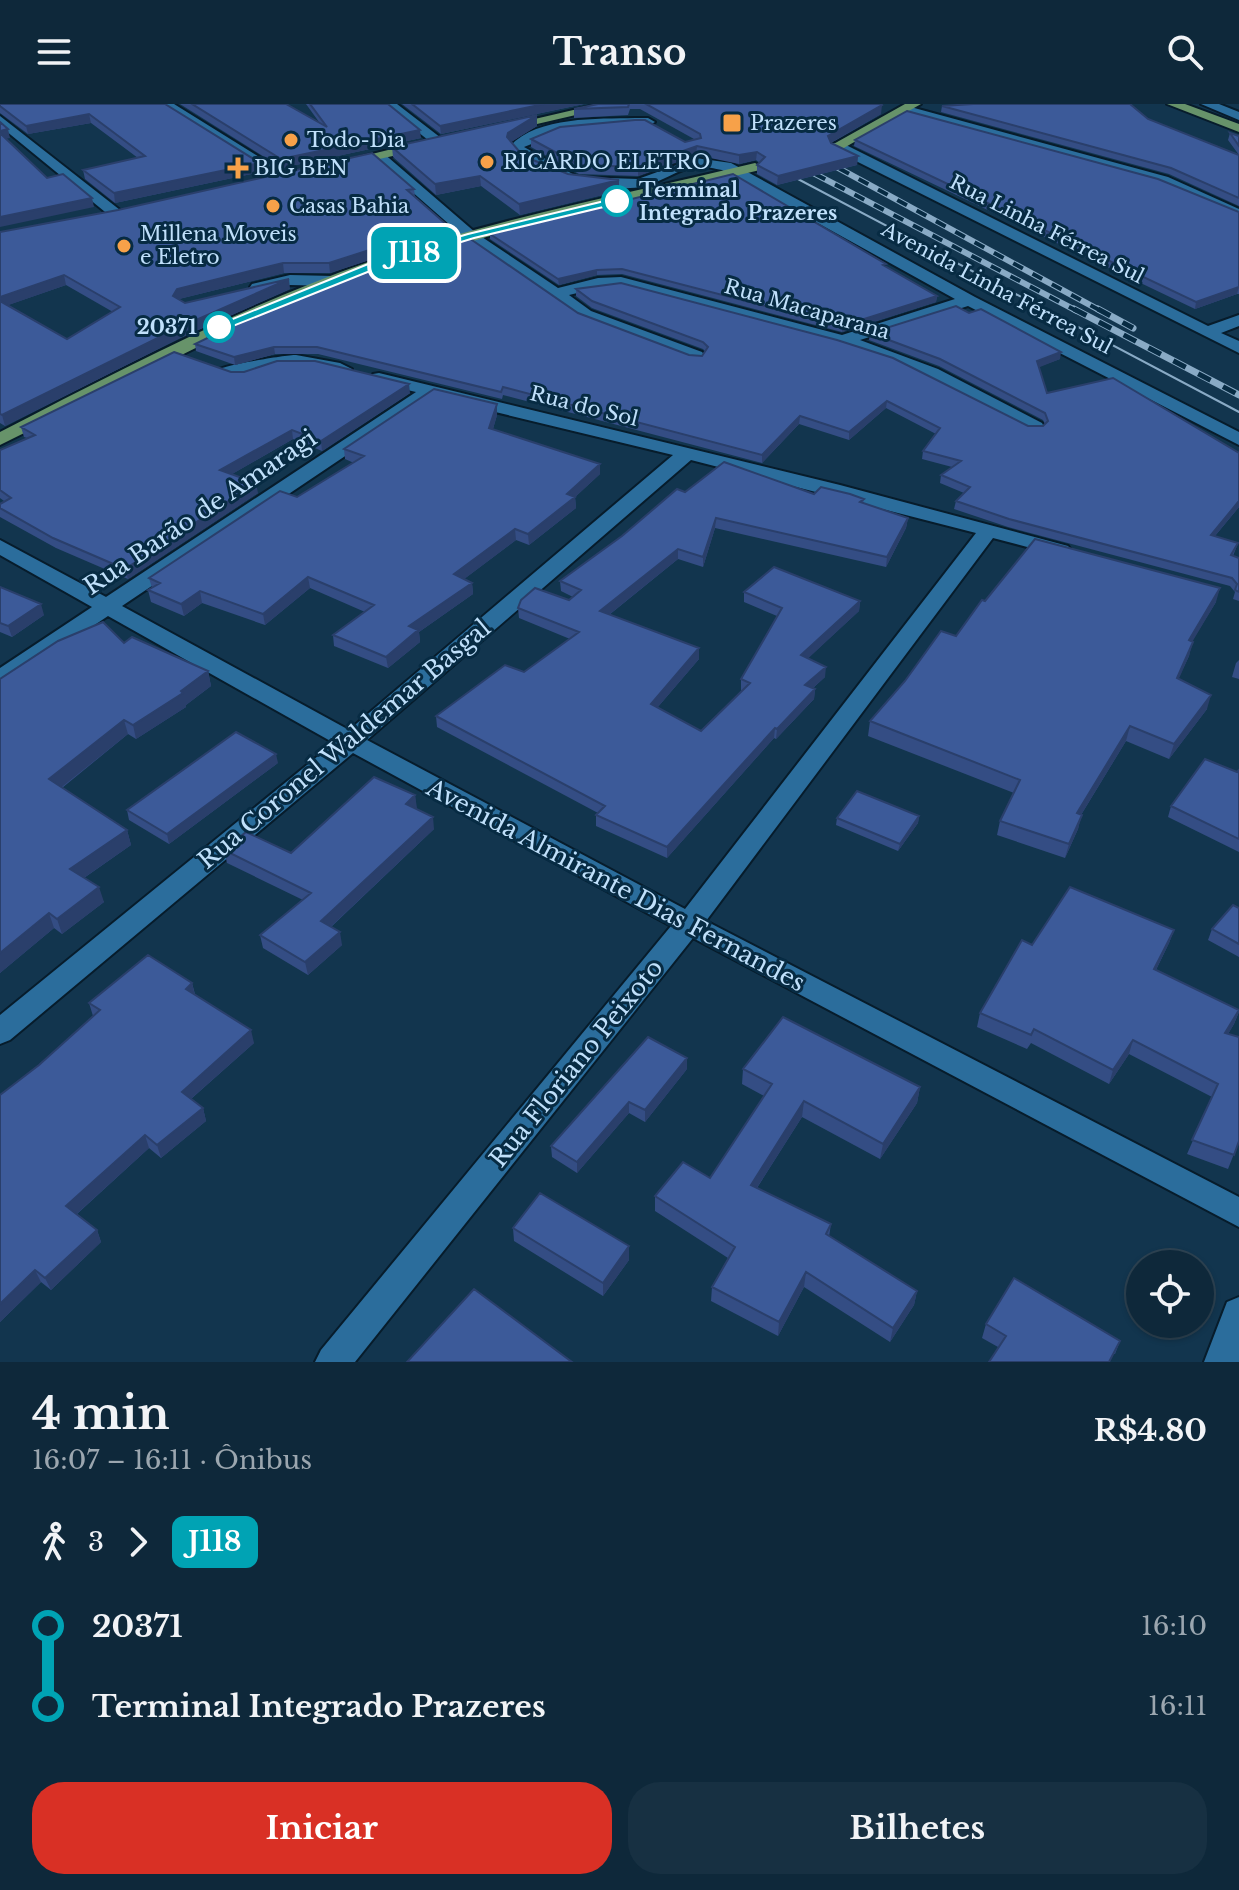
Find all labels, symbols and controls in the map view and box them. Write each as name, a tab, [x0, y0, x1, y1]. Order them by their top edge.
icon: menu	[32, 30, 76, 74]
text: Transo	[553, 30, 686, 75]
icon: search	[1163, 30, 1207, 74]
place label: Prazeres	[750, 111, 837, 135]
marker: Prazeres	[721, 112, 743, 134]
place label: Todo-Dia	[307, 128, 406, 152]
marker: Todo-Dia	[282, 131, 300, 149]
place label: RICARDO ELETRO	[503, 150, 710, 174]
marker: RICARDO ELETRO	[478, 153, 496, 171]
place label: BIG BEN	[254, 156, 348, 180]
marker: BIG BEN	[229, 159, 247, 177]
street label: Rua Linha Férrea Sul	[946, 169, 1148, 289]
place label: Terminal Integrado Prazeres	[639, 178, 837, 225]
marker: Terminal Integrado Prazeres	[602, 186, 632, 216]
place label: Casas Bahia	[289, 194, 410, 218]
marker: Casas Bahia	[264, 197, 282, 215]
street label: Avenida Linha Férrea Sul	[877, 216, 1116, 359]
place label: Millena Moveis e Eletro	[140, 222, 297, 269]
line badge: J118	[358, 227, 470, 279]
text: J118	[387, 235, 441, 270]
marker: Millena Moveis e Eletro	[115, 237, 133, 255]
street label: Rua Macaparana	[722, 274, 893, 344]
marker: 20371	[204, 312, 234, 342]
place label: 20371	[137, 315, 197, 339]
street label: Rua do Sol	[527, 381, 641, 431]
street label: Rua Barão de Amaragi	[78, 423, 322, 601]
street label: Rua Coronel Waldemar Basgal	[192, 613, 496, 875]
street label: Avenida Almirante Dias Fernandes	[421, 772, 810, 997]
street label: Rua Floriano Peixoto	[483, 953, 669, 1173]
map controls	[1126, 1250, 1214, 1338]
button: locate	[1126, 1250, 1214, 1338]
text: 4 min	[32, 1386, 169, 1441]
text: R$4.80	[1094, 1412, 1207, 1449]
text: 16:07 – 16:11 · Ônibus	[32, 1444, 312, 1476]
icon: walk	[32, 1520, 76, 1564]
icon: forward	[116, 1520, 160, 1564]
text: J118	[188, 1524, 242, 1559]
text: 3	[88, 1526, 104, 1558]
text: 20371	[92, 1608, 183, 1645]
text: 16:10	[1141, 1610, 1207, 1642]
text: Terminal Integrado Prazeres	[92, 1688, 546, 1725]
text: 16:11	[1148, 1690, 1207, 1722]
button: Iniciar	[32, 1782, 612, 1874]
button: Bilhetes	[628, 1782, 1207, 1874]

